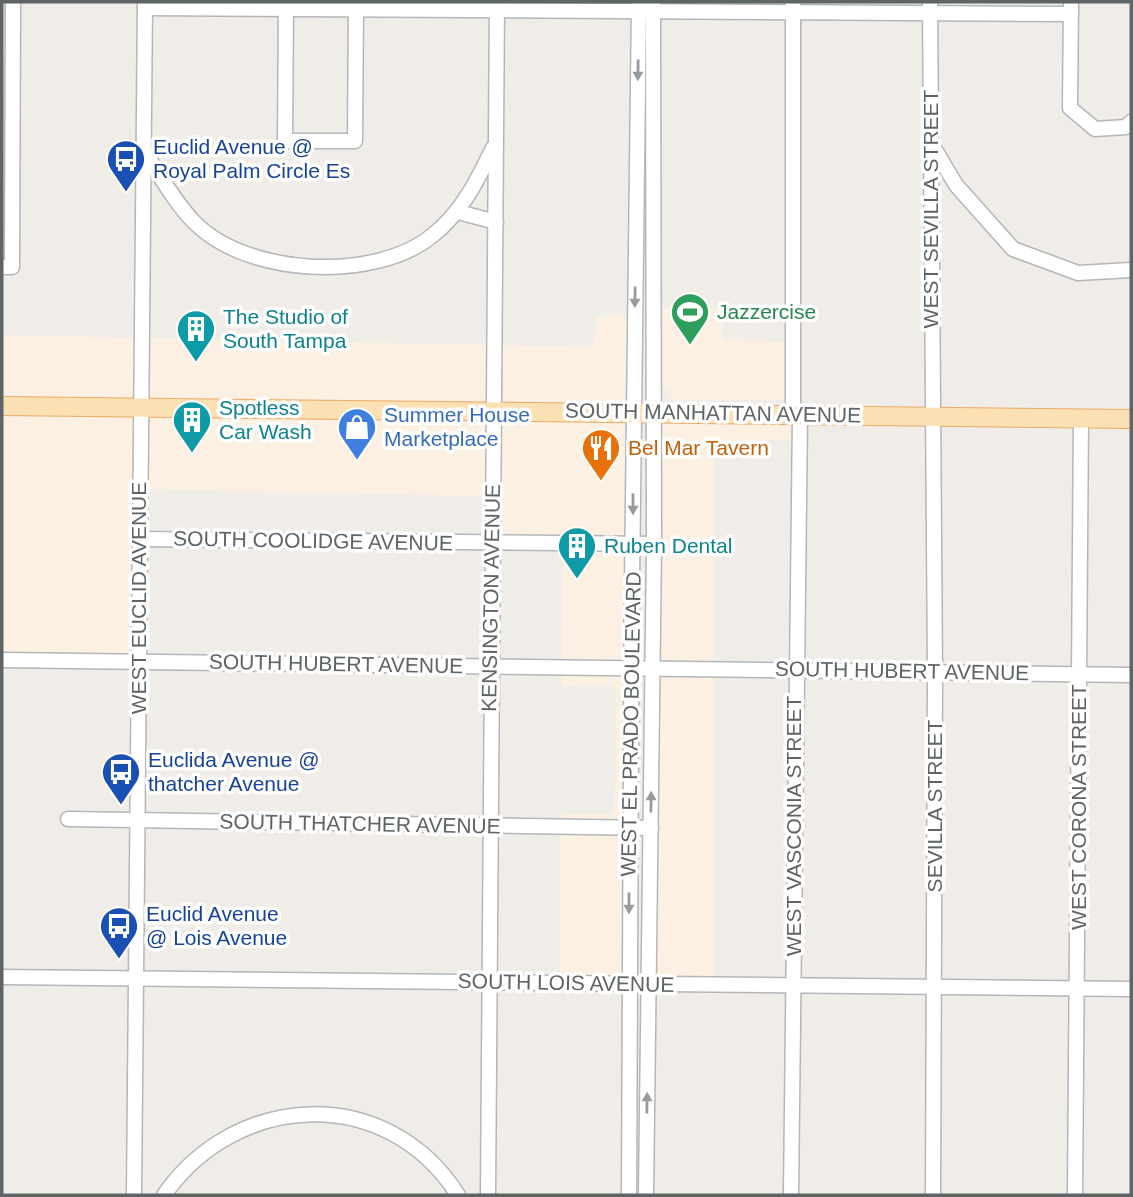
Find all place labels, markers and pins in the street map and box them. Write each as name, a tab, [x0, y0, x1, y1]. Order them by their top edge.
place label: Euclid Avenue @ Royal Palm Circle Es	[153, 135, 350, 182]
bus stop icon: Euclid Avenue @ Royal Palm Circle Es	[105, 138, 147, 193]
sports icon: Jazzercise	[669, 291, 711, 346]
place label: Jazzercise	[717, 300, 816, 323]
place label: The Studio of South Tampa	[223, 305, 348, 352]
building icon: The Studio of South Tampa	[175, 308, 217, 363]
place label: Spotless Car Wash	[219, 396, 312, 443]
building icon: Spotless Car Wash	[171, 399, 213, 454]
place label: Summer House Marketplace	[384, 403, 530, 450]
shop icon: Summer House Marketplace	[336, 406, 378, 461]
restaurant icon: Bel Mar Tavern	[580, 427, 622, 482]
place label: Bel Mar Tavern	[628, 436, 769, 459]
building icon: Ruben Dental	[556, 525, 598, 580]
place label: Ruben Dental	[604, 534, 732, 557]
place label: Euclida Avenue @ thatcher Avenue	[148, 748, 320, 795]
bus stop icon: Euclida Avenue @ thatcher Avenue	[100, 751, 142, 806]
place label: Euclid Avenue @ Lois Avenue	[146, 902, 287, 949]
bus stop icon: Euclid Avenue @ Lois Avenue	[98, 905, 140, 960]

